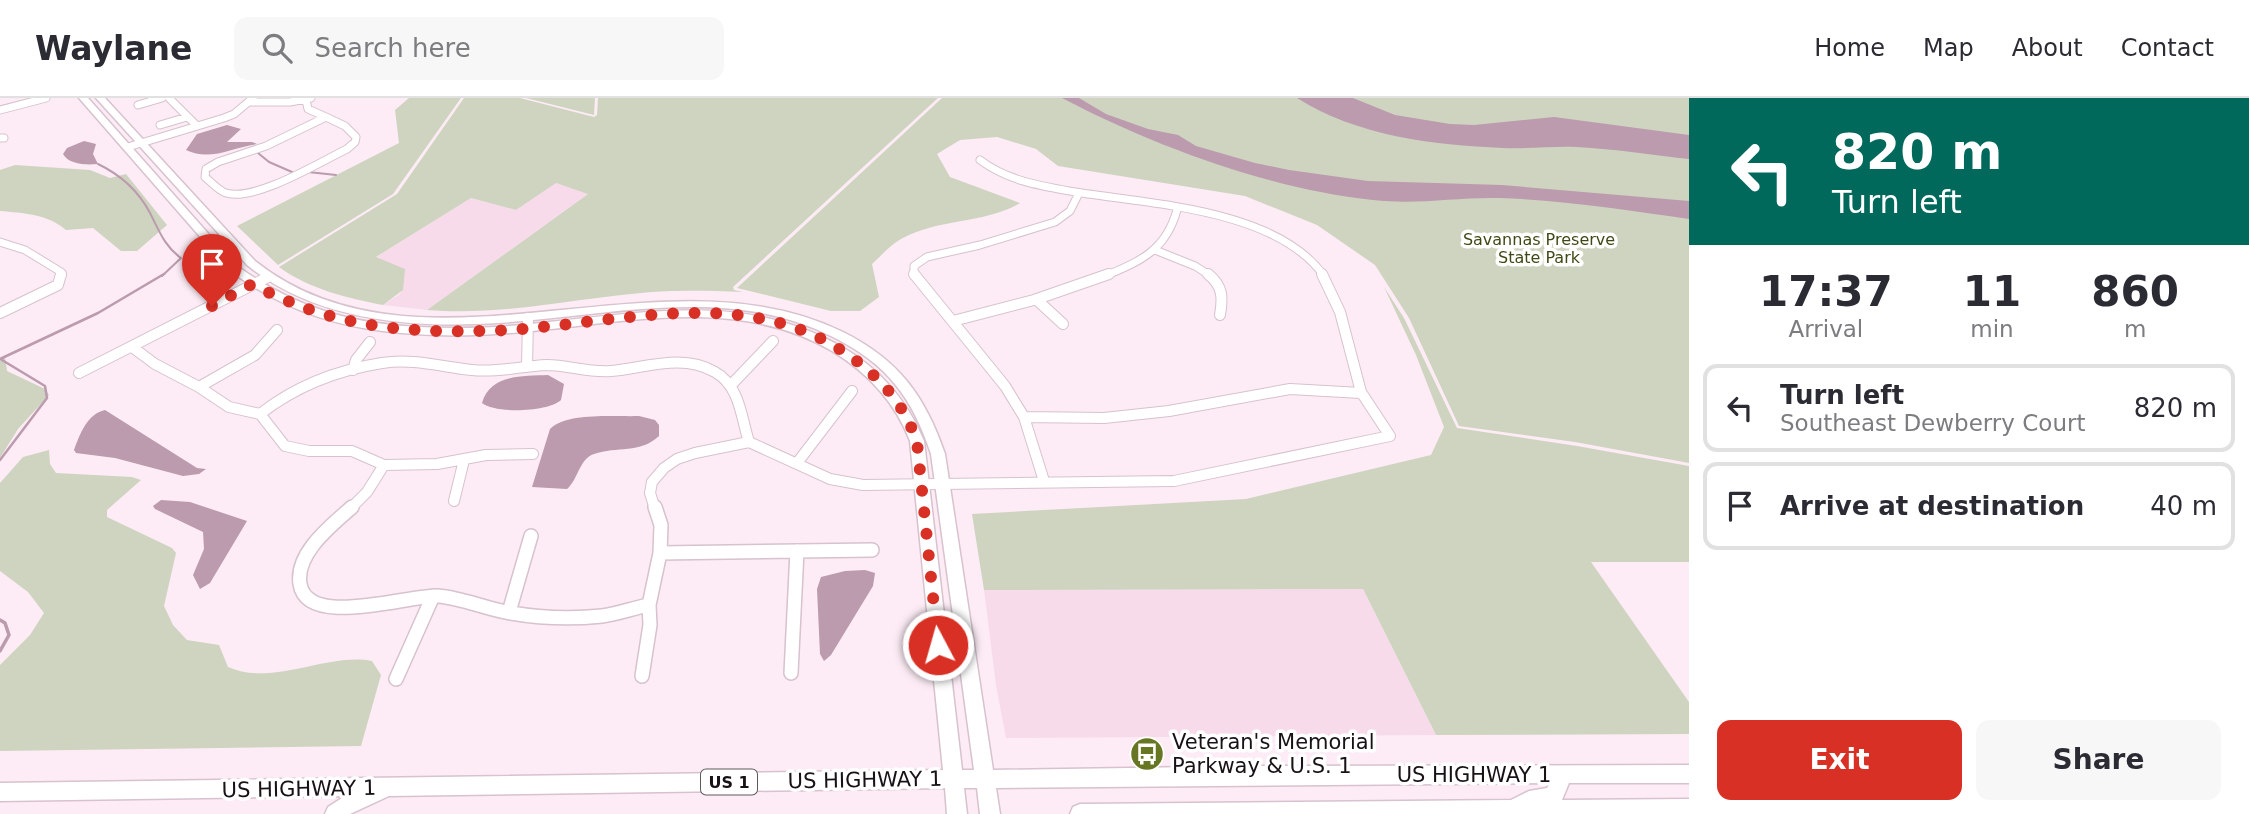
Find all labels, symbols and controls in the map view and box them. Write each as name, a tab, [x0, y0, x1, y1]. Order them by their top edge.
search box	[234, 17, 724, 80]
text: Waylane	[35, 29, 192, 68]
icon: search	[258, 29, 296, 67]
text: Search here	[314, 33, 471, 63]
text: Home	[1814, 34, 1885, 62]
text: Map	[1923, 34, 1974, 62]
text: About	[2012, 34, 2083, 62]
text: Contact	[2121, 34, 2214, 62]
text: 820 m	[1832, 124, 2002, 181]
icon: left	[1717, 126, 1808, 217]
text: Turn left	[1832, 183, 1962, 221]
park label: Savannas Preserve State Park	[1463, 230, 1615, 267]
pin	[182, 234, 242, 306]
icon: arrive	[193, 245, 231, 283]
text: 17:37	[1759, 267, 1893, 316]
text: 11	[1963, 267, 2021, 316]
text: 860	[2091, 267, 2179, 316]
text: Arrival	[1789, 316, 1863, 342]
text: min	[1970, 316, 2014, 342]
text: m	[2124, 316, 2146, 342]
text: Turn left	[1780, 380, 1904, 410]
icon: left	[1721, 389, 1759, 427]
text: 820 m	[2134, 393, 2217, 423]
text: Southeast Dewberry Court	[1780, 410, 2085, 436]
icon: arrive	[1721, 487, 1759, 525]
text: Arrive at destination	[1780, 491, 2084, 521]
text: 40 m	[2150, 491, 2217, 521]
position arrow	[901, 608, 975, 682]
button: Exit	[1717, 720, 1962, 800]
button: Share	[1976, 720, 2221, 800]
place label: Veteran's Memorial Parkway & U.S. 1	[1172, 730, 1375, 778]
bus stop icon: Veteran's Memorial Parkway & U.S. 1	[1128, 735, 1166, 773]
street label: US HIGHWAY 1	[1397, 763, 1551, 787]
street label: US HIGHWAY 1	[787, 767, 943, 793]
road number: US 1	[701, 769, 757, 794]
street label: US HIGHWAY 1	[221, 776, 377, 802]

